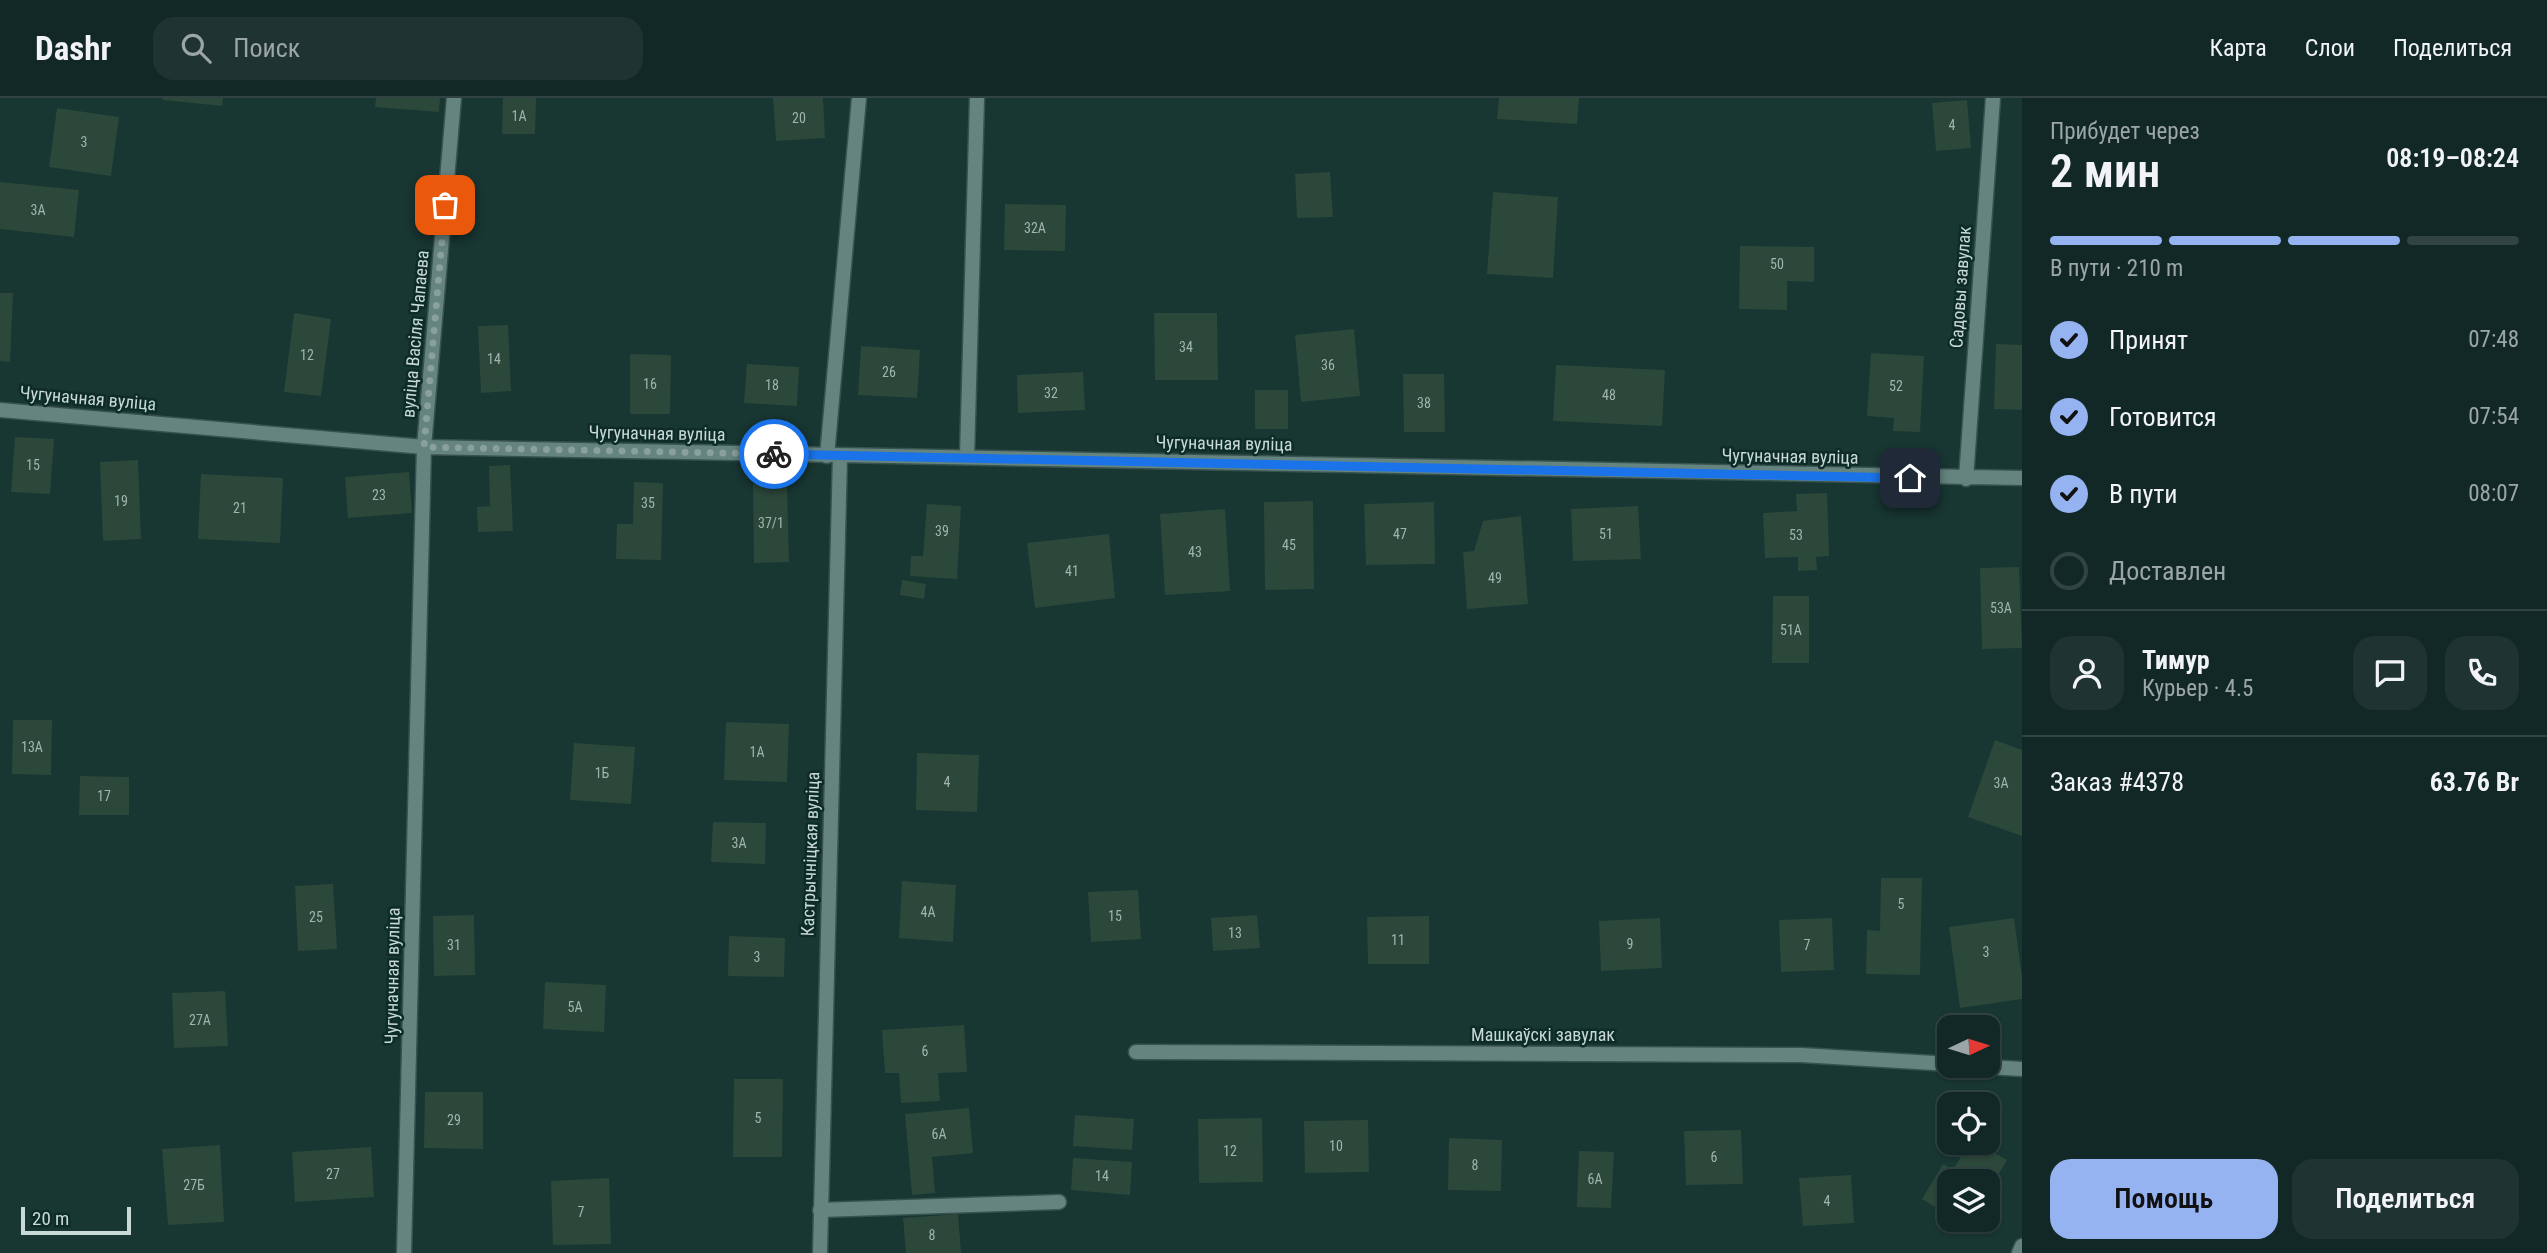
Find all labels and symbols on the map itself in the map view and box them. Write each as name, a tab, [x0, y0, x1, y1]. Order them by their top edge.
house number: 1А	[512, 108, 526, 124]
house number: 20	[792, 110, 806, 126]
house number: 4	[1949, 117, 1956, 133]
house number: 3	[81, 134, 87, 150]
pin	[415, 175, 475, 235]
house number: 3А	[31, 202, 45, 218]
house number: 32А	[1024, 220, 1046, 236]
street label: Садовы завулак	[1945, 225, 1975, 349]
street label: вуліца Васіля Чапаева	[397, 249, 433, 419]
house number: 50	[1770, 256, 1784, 272]
house number: 34	[1179, 339, 1193, 355]
house number: 12	[300, 347, 314, 363]
house number: 14	[487, 351, 501, 367]
house number: 36	[1321, 357, 1335, 373]
house number: 26	[882, 364, 896, 380]
house number: 16	[643, 376, 657, 392]
house number: 18	[765, 377, 779, 393]
house number: 52	[1889, 378, 1903, 394]
street label: Чугуначная вуліца	[19, 382, 157, 414]
house number: 32	[1044, 385, 1058, 401]
house number: 48	[1602, 387, 1616, 403]
house number: 38	[1417, 395, 1431, 411]
courier	[739, 419, 809, 489]
street label: Чугуначная вуліца	[588, 421, 726, 445]
street label: Чугуначная вуліца	[1155, 431, 1293, 455]
street label: Чугуначная вуліца	[1721, 444, 1859, 468]
pin	[1880, 448, 1940, 508]
house number: 15	[26, 457, 40, 473]
house number: 23	[372, 487, 386, 503]
house number: 19	[114, 493, 128, 509]
house number: 35	[641, 495, 655, 511]
house number: 21	[233, 500, 247, 516]
house number: 37/1	[758, 515, 784, 531]
house number: 39	[935, 523, 949, 539]
house number: 47	[1393, 526, 1407, 542]
house number: 51	[1599, 526, 1613, 542]
house number: 53	[1789, 527, 1803, 543]
house number: 45	[1282, 537, 1296, 553]
house number: 43	[1188, 544, 1202, 560]
house number: 41	[1065, 563, 1079, 579]
house number: 49	[1488, 570, 1502, 586]
house number: 53А	[1990, 600, 2012, 616]
house number: 51А	[1780, 622, 1802, 638]
house number: 13А	[21, 739, 43, 755]
house number: 1А	[750, 744, 764, 760]
house number: 1Б	[595, 765, 610, 781]
street label: Кастрычніцкая вуліца	[797, 771, 823, 937]
house number: 4	[944, 774, 951, 790]
house number: 3А	[1994, 775, 2008, 791]
house number: 17	[97, 788, 111, 804]
house number: 3А	[732, 835, 746, 851]
house number: 5	[1898, 896, 1905, 912]
house number: 4А	[921, 904, 935, 920]
street label: Чугуначная вуліца	[380, 907, 404, 1045]
house number: 15	[1108, 908, 1122, 924]
house number: 25	[309, 909, 323, 925]
house number: 13	[1228, 925, 1242, 941]
house number: 11	[1391, 932, 1405, 948]
house number: 9	[1627, 936, 1633, 952]
house number: 31	[447, 937, 461, 953]
house number: 7	[1804, 937, 1811, 953]
house number: 3	[1983, 944, 1989, 960]
house number: 3	[754, 949, 760, 965]
house number: 5А	[568, 999, 582, 1015]
house number: 27А	[189, 1012, 211, 1028]
north arrow	[1937, 1015, 2000, 1078]
street label: Машкаўскі завулак	[1471, 1024, 1615, 1045]
house number: 6	[922, 1043, 929, 1059]
house number: 5	[755, 1110, 762, 1126]
house number: 29	[447, 1112, 461, 1128]
house number: 6А	[932, 1126, 946, 1142]
house number: 10	[1329, 1138, 1343, 1154]
house number: 12	[1223, 1143, 1237, 1159]
house number: 6	[1711, 1149, 1718, 1165]
house number: 8	[1472, 1157, 1479, 1173]
house number: 27	[326, 1166, 340, 1182]
house number: 14	[1095, 1168, 1109, 1184]
house number: 6А	[1588, 1171, 1602, 1187]
house number: 27Б	[183, 1177, 205, 1193]
house number: 4	[1824, 1193, 1831, 1209]
scale bar	[21, 1204, 131, 1236]
house number: 7	[578, 1204, 585, 1220]
house number: 8	[929, 1227, 936, 1243]

